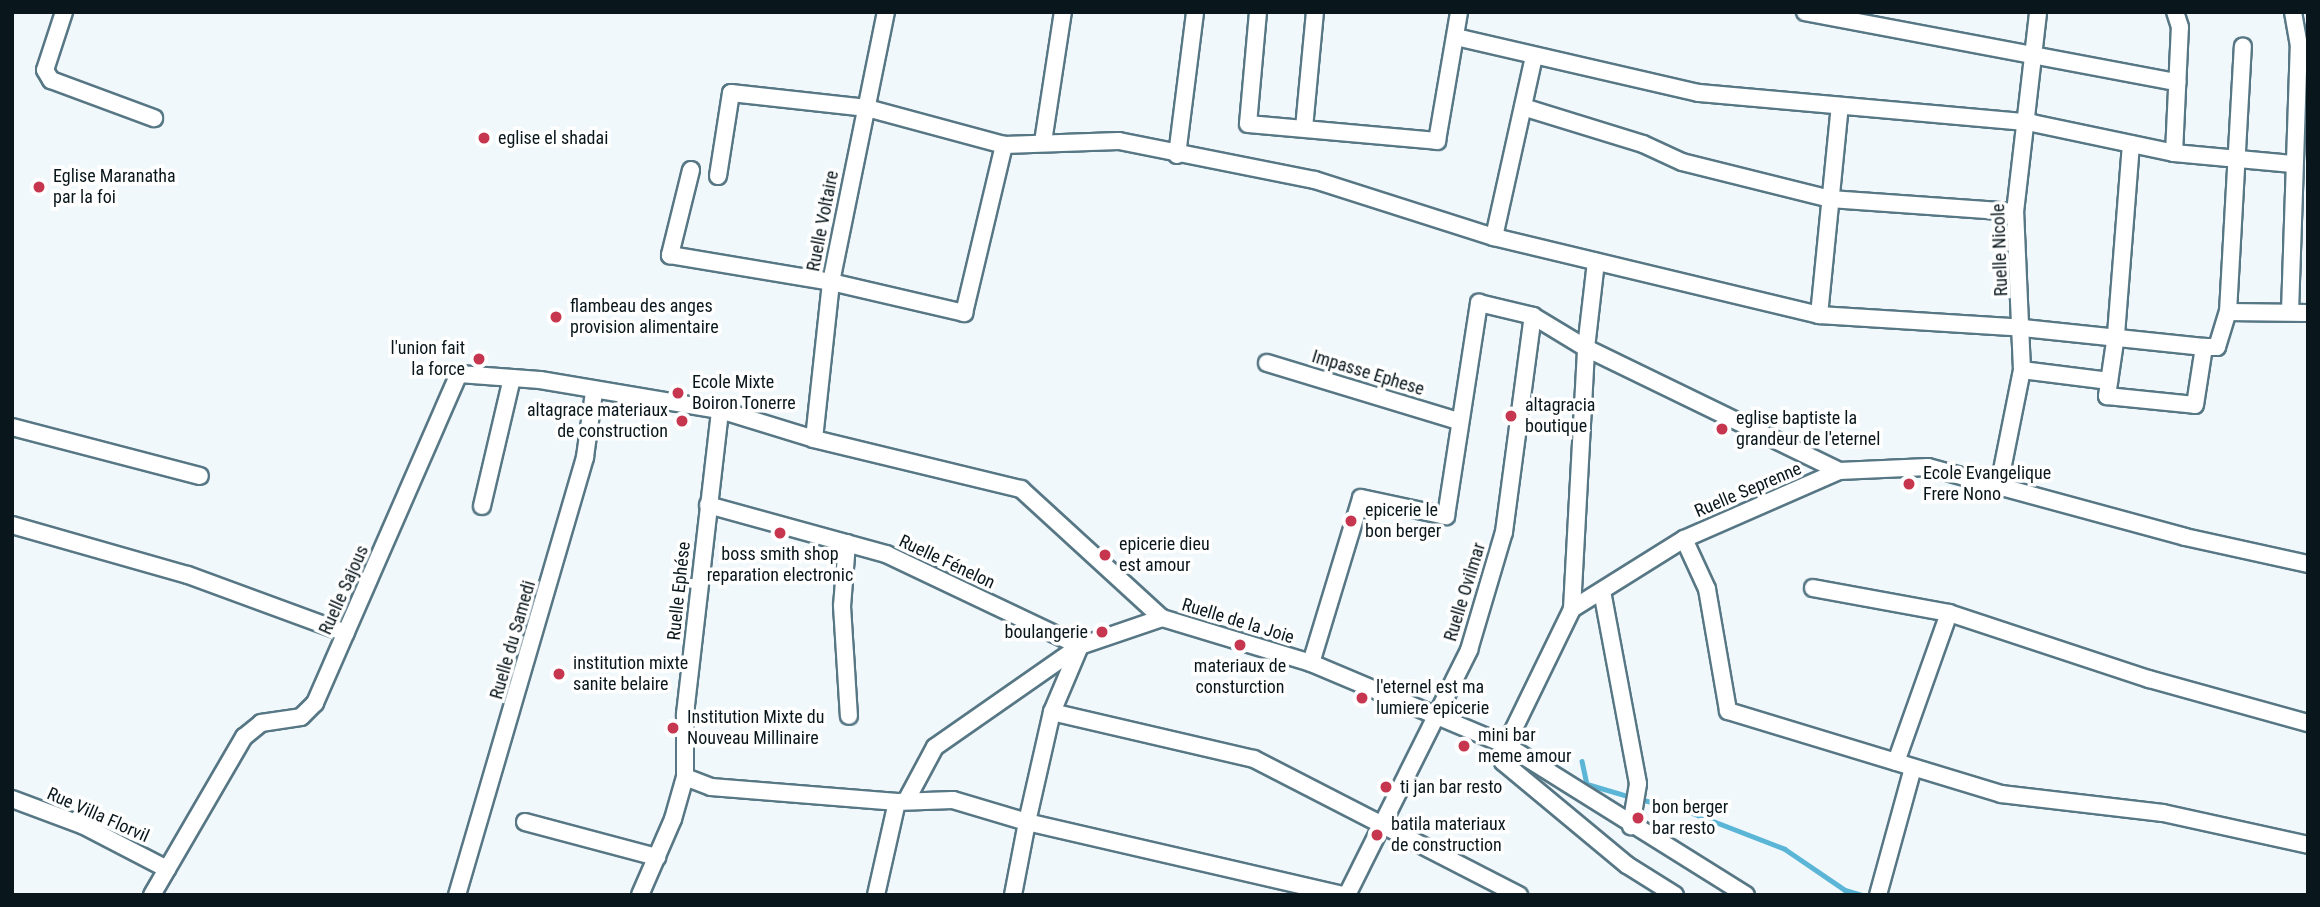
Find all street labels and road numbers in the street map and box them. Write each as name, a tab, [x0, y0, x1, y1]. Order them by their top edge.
street label: Ruelle Voltaire	[803, 169, 843, 273]
street label: Ruelle Nicole	[1988, 203, 2012, 297]
street label: Impasse Ephese	[1309, 346, 1427, 400]
street label: Ruelle Seprenne	[1691, 458, 1805, 522]
street label: Ruelle Fénelon	[896, 530, 998, 594]
street label: Ruelle Ovilmar	[1440, 540, 1490, 644]
street label: Ruelle Ephése	[663, 541, 695, 641]
street label: Ruelle Sajous	[315, 542, 373, 638]
street label: Ruelle du Samedi	[486, 578, 540, 702]
street label: Ruelle de la Joie	[1179, 594, 1297, 648]
street label: Rue Villa Florvil	[44, 783, 152, 847]

